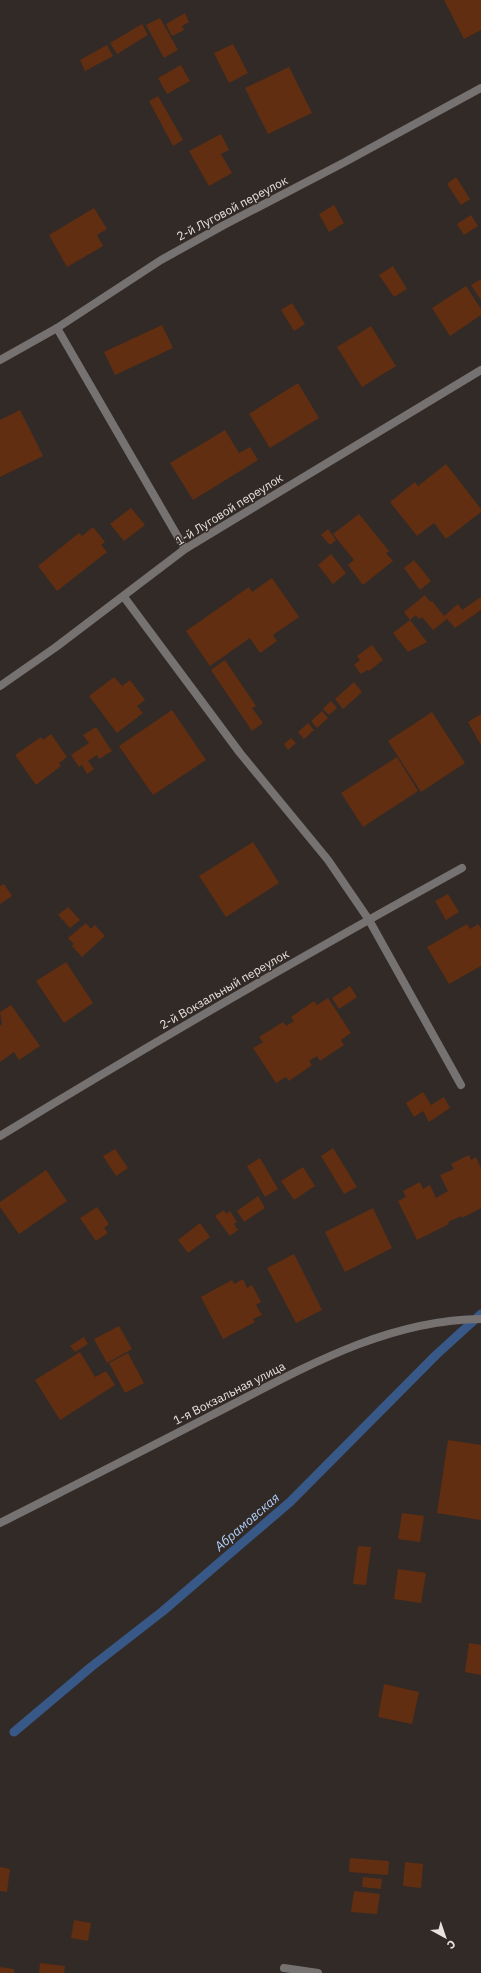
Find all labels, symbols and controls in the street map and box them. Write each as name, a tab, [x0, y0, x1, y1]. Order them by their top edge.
street label: 2-й Луговой переулок	[174, 172, 291, 244]
street label: 1-й Луговой переулок	[172, 470, 286, 548]
street label: 2-й Вокзальный переулок	[157, 946, 292, 1032]
street label: 1-я Вокзальная улица	[170, 1358, 288, 1428]
water label: Абрамовская	[210, 1489, 283, 1555]
north arrow	[425, 1917, 465, 1957]
text: С	[444, 1937, 459, 1952]

